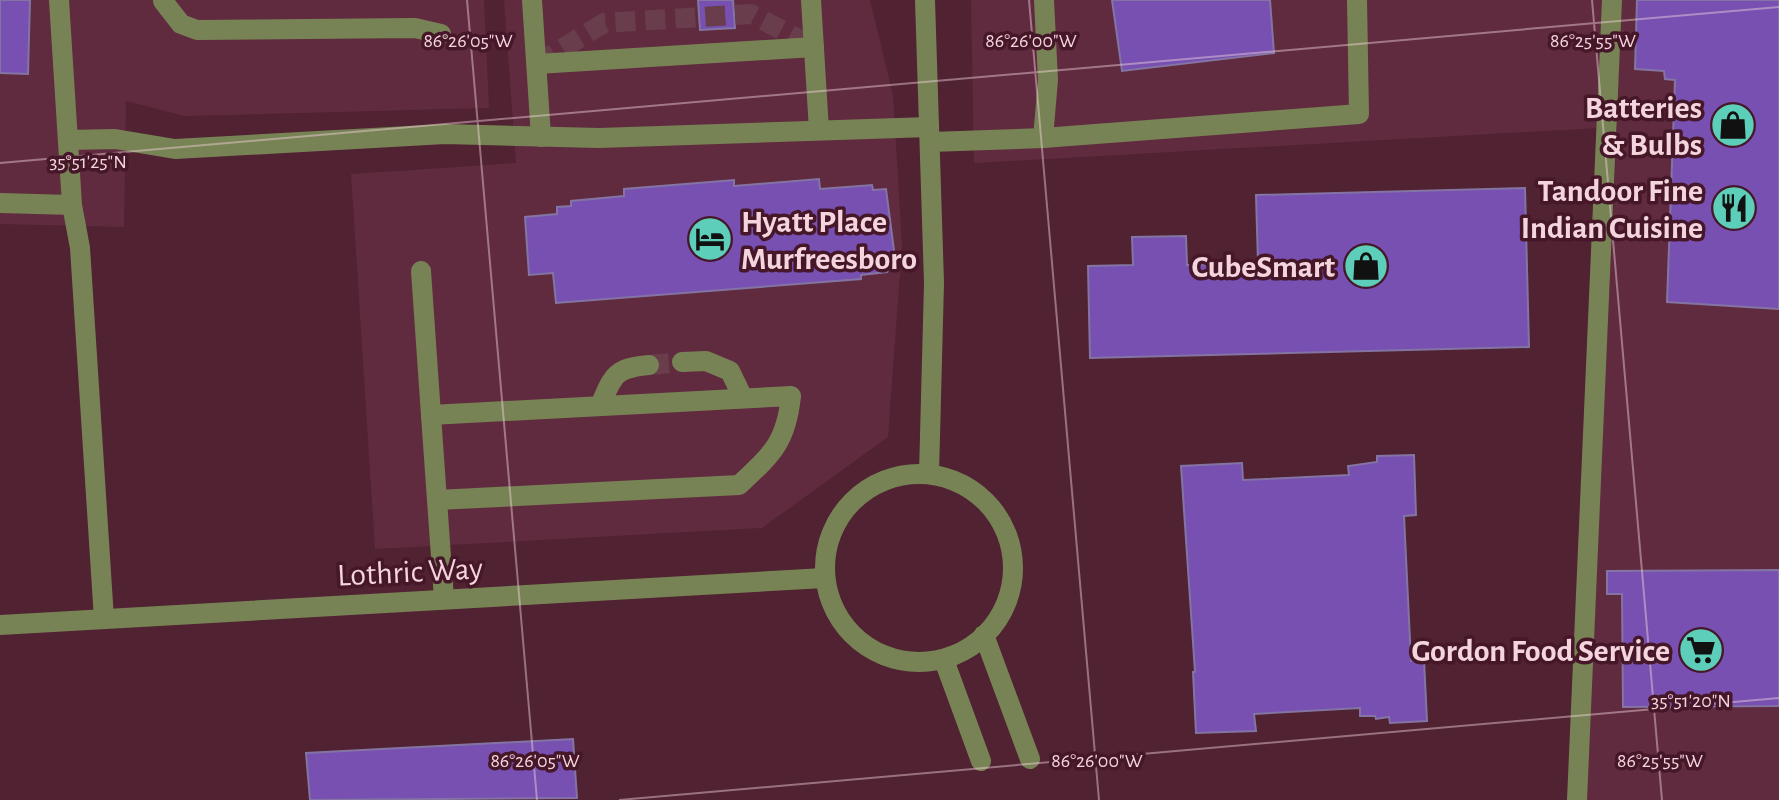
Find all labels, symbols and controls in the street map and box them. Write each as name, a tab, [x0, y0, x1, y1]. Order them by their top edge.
text: 86°26'05"W	[423, 31, 513, 51]
text: 86°26'00"W	[985, 31, 1077, 51]
text: 86°25'55"W	[1550, 31, 1636, 51]
place label: Batteries & Bulbs	[1585, 92, 1702, 161]
shop icon: Batteries & Bulbs	[1709, 101, 1757, 149]
text: 35°51'25"N	[49, 152, 127, 172]
place label: Tandoor Fine Indian Cuisine	[1521, 175, 1703, 244]
restaurant icon: Tandoor Fine Indian Cuisine	[1710, 184, 1758, 232]
place label: Hyatt Place Murfreesboro	[741, 206, 917, 275]
hotel icon: Hyatt Place Murfreesboro	[686, 215, 734, 263]
shop icon: CubeSmart	[1342, 242, 1390, 290]
place label: CubeSmart	[1192, 251, 1335, 283]
street label: Lothric Way	[336, 552, 484, 592]
supermarket icon: Gordon Food Service	[1677, 626, 1725, 674]
place label: Gordon Food Service	[1412, 635, 1670, 667]
text: 35°51'20"N	[1651, 691, 1731, 711]
text: 86°26'05"W	[490, 751, 580, 771]
text: 86°26'00"W	[1051, 751, 1143, 771]
text: 86°25'55"W	[1617, 751, 1703, 771]

